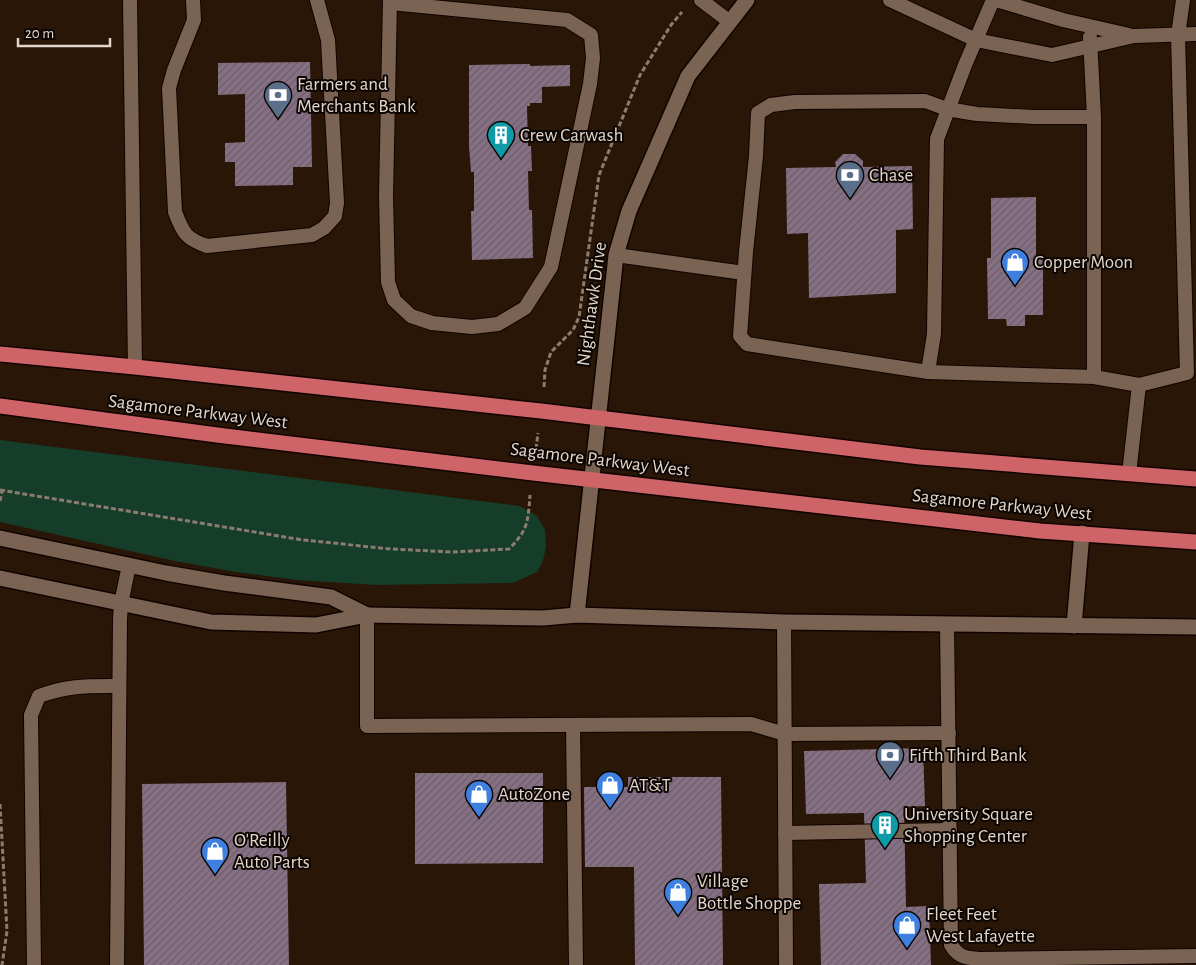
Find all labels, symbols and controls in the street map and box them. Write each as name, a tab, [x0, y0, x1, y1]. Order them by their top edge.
scale bar	[18, 15, 110, 47]
text: 20 m	[25, 26, 54, 41]
place label: Farmers and Merchants Bank	[297, 75, 416, 116]
bank icon: Farmers and Merchants Bank	[263, 80, 293, 119]
building icon: Crew Carwash	[486, 120, 516, 159]
place label: Crew Carwash	[520, 126, 623, 145]
bank icon: Chase	[835, 160, 865, 199]
place label: Chase	[869, 166, 913, 185]
street label: Nighthawk Drive	[574, 241, 610, 367]
shop icon: Copper Moon	[1000, 247, 1030, 286]
place label: Copper Moon	[1034, 253, 1133, 272]
street label: Sagamore Parkway West	[107, 392, 289, 432]
street label: Sagamore Parkway West	[509, 440, 691, 480]
street label: Sagamore Parkway West	[911, 486, 1093, 524]
bank icon: Fifth Third Bank	[875, 740, 905, 779]
place label: Fifth Third Bank	[909, 746, 1027, 765]
shop icon: AT&T	[595, 770, 625, 809]
place label: AT&T	[629, 776, 671, 795]
shop icon: AutoZone	[464, 779, 494, 818]
place label: AutoZone	[498, 785, 570, 804]
place label: University Square Shopping Center	[904, 805, 1033, 846]
building icon: University Square Shopping Center	[870, 810, 900, 849]
place label: O'Reilly Auto Parts	[234, 831, 310, 872]
shop icon: O'Reilly Auto Parts	[200, 836, 230, 875]
place label: Village Bottle Shoppe	[697, 872, 801, 913]
shop icon: Village Bottle Shoppe	[663, 877, 693, 916]
place label: Fleet Feet West Lafayette	[926, 905, 1035, 946]
shop icon: Fleet Feet West Lafayette	[892, 910, 922, 949]

